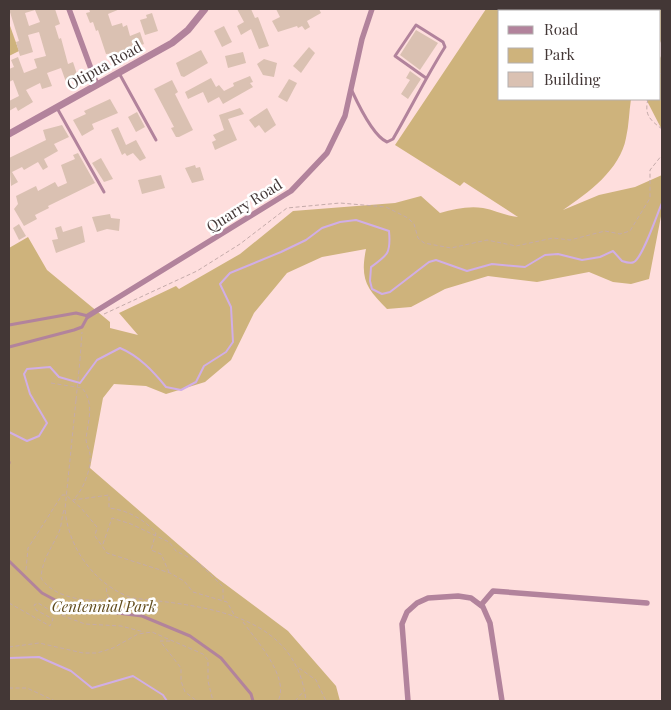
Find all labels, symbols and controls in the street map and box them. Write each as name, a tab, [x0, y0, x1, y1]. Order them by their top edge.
legend	[498, 10, 661, 100]
text: Road	[544, 19, 578, 39]
street label: Otipua Road	[63, 36, 146, 94]
text: Park	[544, 44, 576, 64]
text: Building	[544, 69, 601, 89]
street label: Quarry Road	[202, 174, 286, 236]
park label: Centennial Park	[52, 596, 156, 616]

